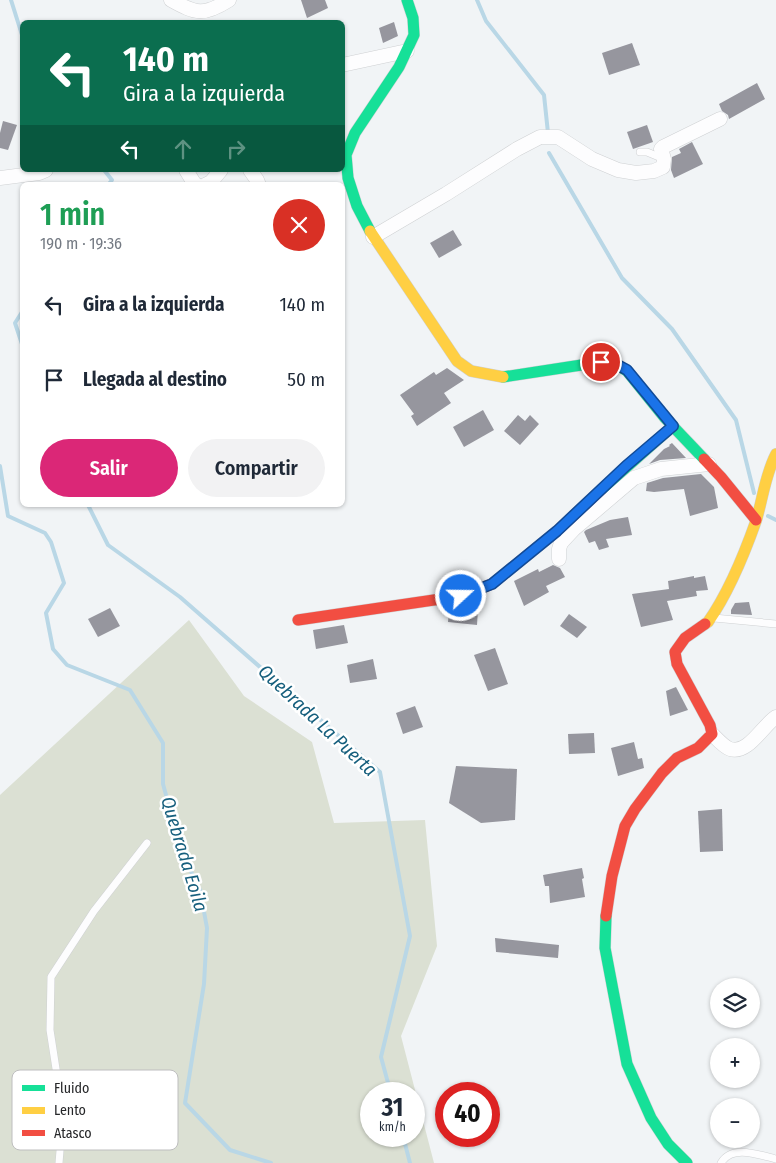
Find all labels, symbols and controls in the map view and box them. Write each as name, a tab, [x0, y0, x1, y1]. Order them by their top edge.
text: 140 m	[123, 38, 209, 80]
icon: left	[40, 40, 105, 105]
text: Gira a la izquierda	[123, 80, 285, 107]
icon: left	[116, 135, 144, 163]
icon: ahead	[169, 135, 197, 163]
icon: right	[222, 135, 250, 163]
text: 1 min	[40, 197, 105, 233]
button: close	[273, 199, 325, 251]
text: 190 m · 19:36	[40, 234, 122, 253]
icon: left	[40, 291, 68, 319]
text: Gira a la izquierda	[83, 293, 225, 316]
text: 140 m	[279, 293, 325, 316]
pin	[580, 341, 622, 383]
icon: arrive	[587, 348, 615, 376]
icon: arrive	[40, 366, 68, 394]
text: Llegada al destino	[83, 368, 227, 391]
text: 50 m	[287, 368, 325, 391]
button: Salir	[40, 439, 178, 497]
button: Compartir	[188, 439, 325, 497]
position arrow	[434, 569, 486, 621]
water label: Quebrada La Puerta	[254, 660, 382, 781]
water label: Quebrada Eoila	[156, 794, 213, 914]
map controls	[710, 978, 760, 1148]
button: layers	[710, 978, 760, 1028]
button: +	[710, 1038, 760, 1088]
legend	[12, 1070, 178, 1150]
text: Fluido	[54, 1080, 89, 1097]
speed limit sign: 40	[435, 1082, 500, 1147]
text: 31	[382, 1093, 403, 1123]
button: −	[710, 1098, 760, 1148]
text: Lento	[54, 1102, 86, 1119]
text: km/h	[379, 1120, 406, 1134]
text: Atasco	[54, 1125, 92, 1142]

